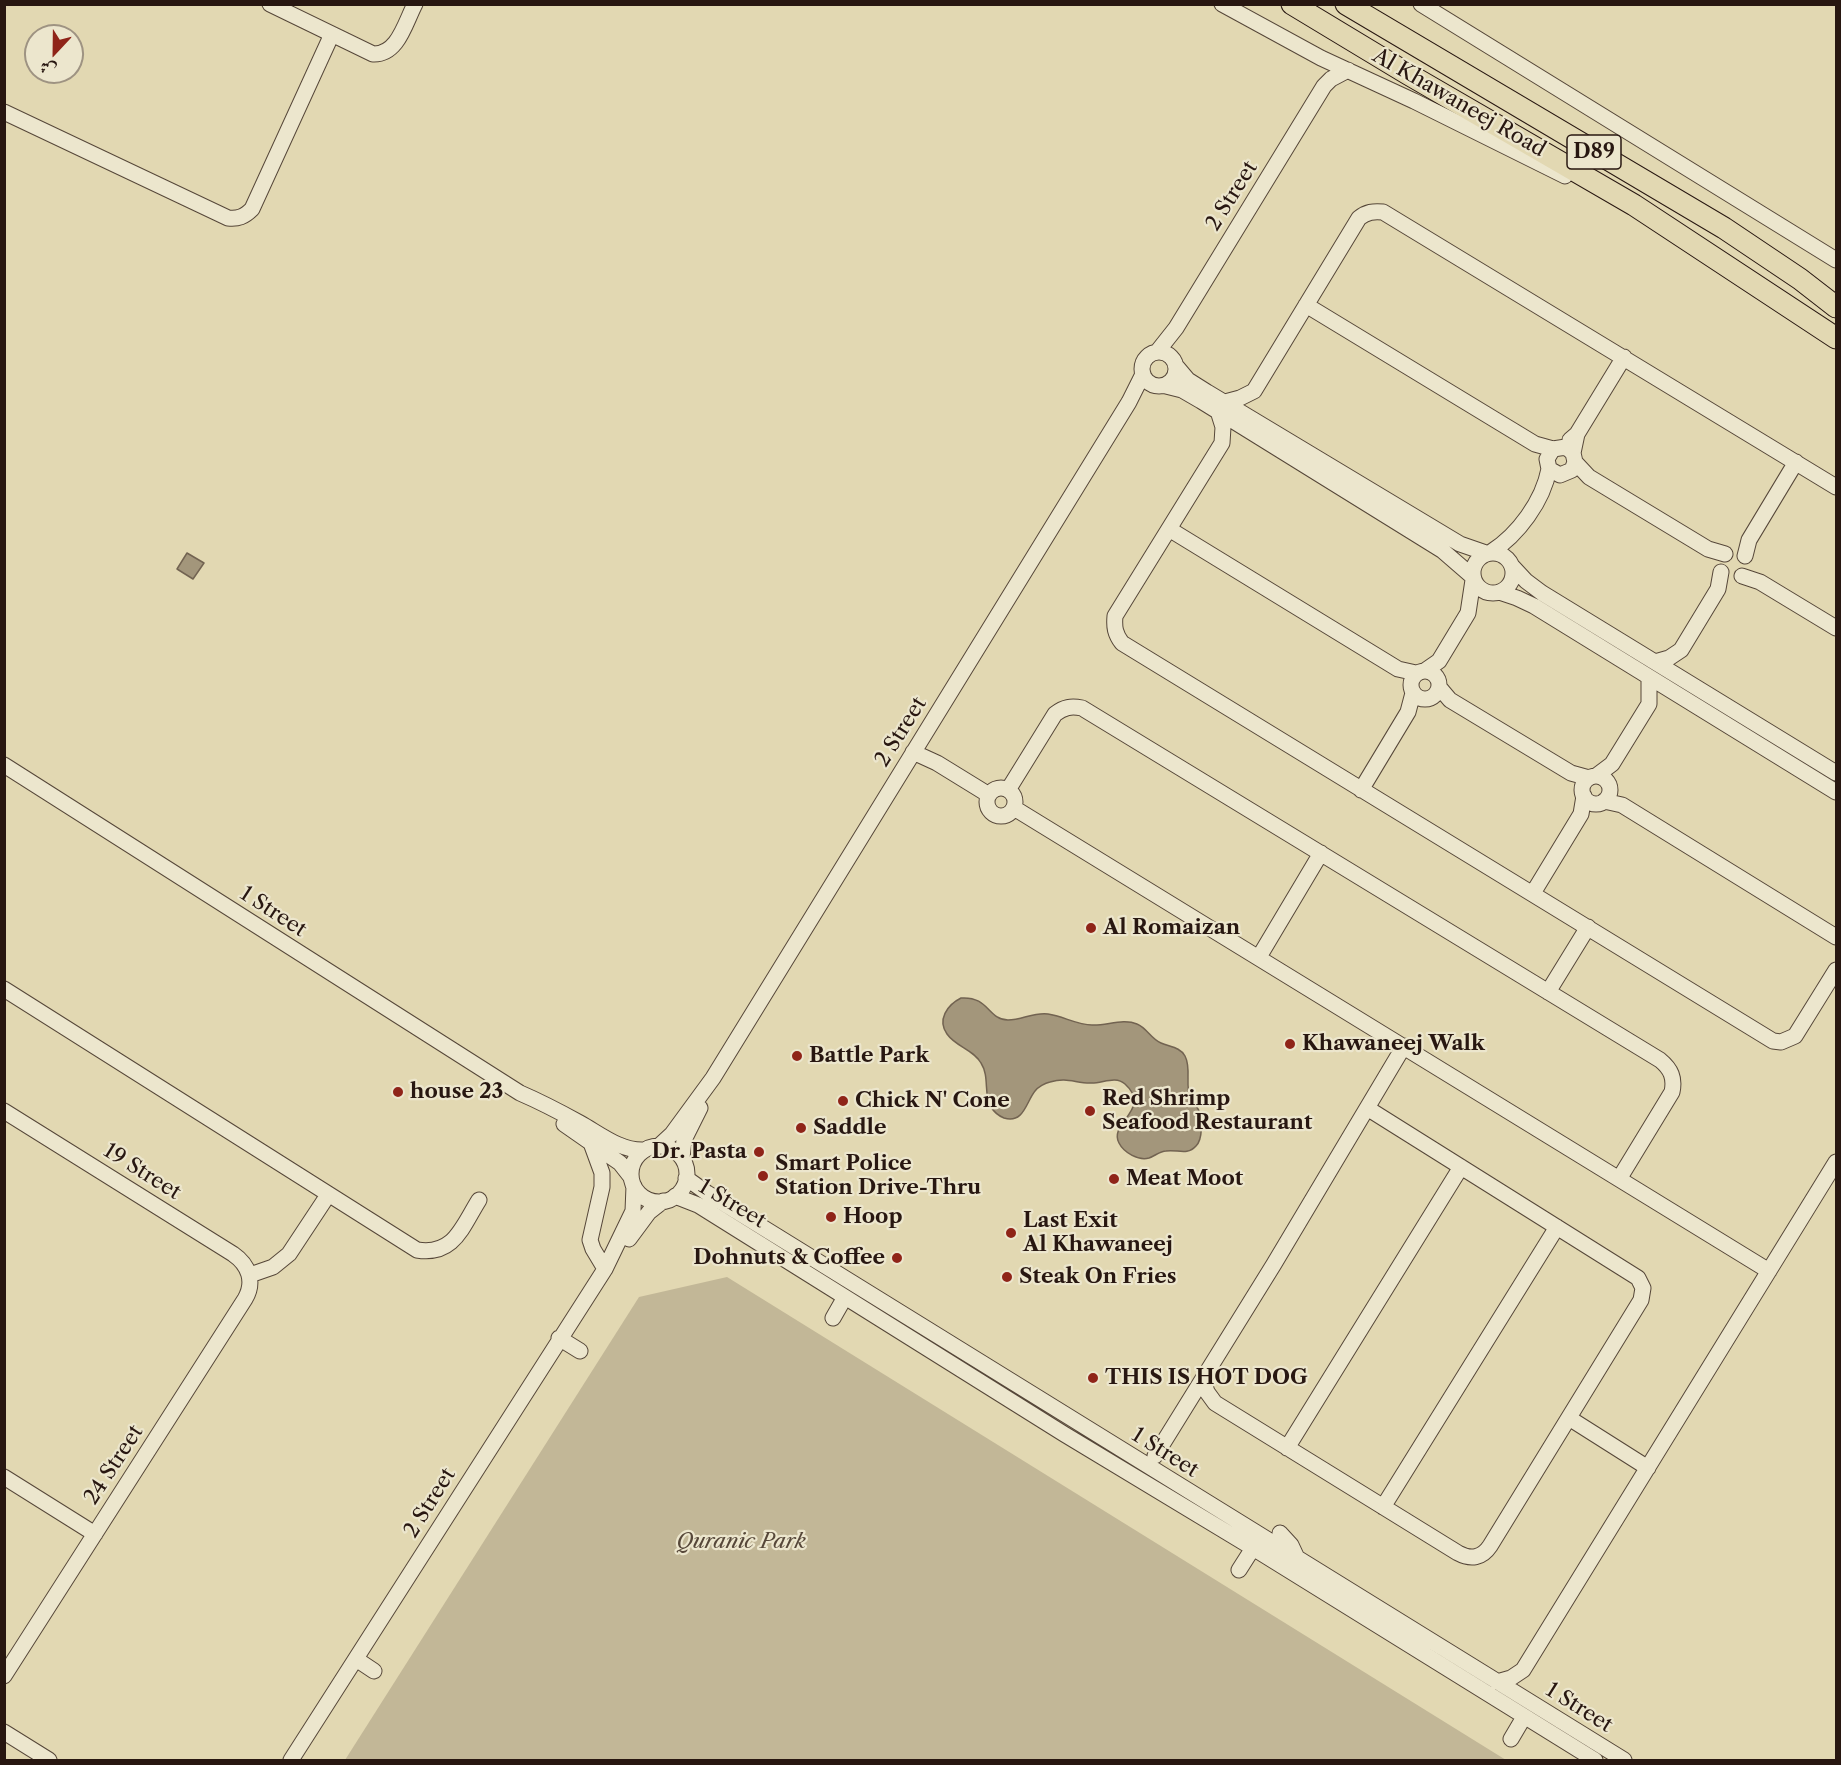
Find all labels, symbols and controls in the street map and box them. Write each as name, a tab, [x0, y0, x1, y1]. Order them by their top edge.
north arrow	[24, 24, 84, 84]
street label: Al Khawaneej Road	[1368, 43, 1550, 163]
text: ش	[37, 57, 59, 81]
road number: D89	[1567, 135, 1621, 169]
street label: 2 Street	[1201, 157, 1263, 235]
street label: 2 Street	[870, 693, 932, 771]
street label: 1 Street	[235, 881, 311, 943]
place label: Al Romaizan	[1103, 915, 1240, 941]
marker: Al Romaizan	[1084, 921, 1098, 935]
place label: Khawaneej Walk	[1302, 1031, 1485, 1057]
marker: Khawaneej Walk	[1283, 1037, 1297, 1051]
place label: Battle Park	[809, 1043, 929, 1069]
marker: Battle Park	[790, 1049, 804, 1063]
place label: house 23	[410, 1079, 503, 1105]
marker: house 23	[391, 1085, 405, 1099]
place label: Red Shrimp Seafood Restaurant	[1102, 1086, 1312, 1136]
place label: Chick N' Cone	[855, 1088, 1010, 1114]
marker: Chick N' Cone	[836, 1094, 850, 1108]
marker: Red Shrimp Seafood Restaurant	[1083, 1104, 1097, 1118]
place label: Saddle	[813, 1115, 886, 1141]
marker: Saddle	[794, 1121, 808, 1135]
street label: 19 Street	[99, 1138, 185, 1206]
place label: Dr. Pasta	[651, 1139, 747, 1165]
marker: Dr. Pasta	[752, 1145, 766, 1159]
place label: Smart Police Station Drive-Thru	[775, 1151, 981, 1201]
place label: Meat Moot	[1126, 1166, 1243, 1192]
marker: Smart Police Station Drive-Thru	[756, 1169, 770, 1183]
marker: Meat Moot	[1107, 1172, 1121, 1186]
street label: 1 Street	[694, 1174, 770, 1234]
place label: Hoop	[843, 1204, 902, 1230]
place label: Last Exit Al Khawaneej	[1023, 1208, 1173, 1258]
marker: Hoop	[824, 1210, 838, 1224]
marker: Last Exit Al Khawaneej	[1004, 1226, 1018, 1240]
place label: Dohnuts & Coffee	[693, 1245, 885, 1271]
marker: Dohnuts & Coffee	[890, 1251, 904, 1265]
place label: Steak On Fries	[1019, 1264, 1176, 1290]
marker: Steak On Fries	[1000, 1270, 1014, 1284]
place label: THIS IS HOT DOG	[1105, 1365, 1308, 1391]
marker: THIS IS HOT DOG	[1086, 1371, 1100, 1385]
street label: 24 Street	[79, 1421, 149, 1509]
street label: 1 Street	[1127, 1423, 1203, 1483]
street label: 2 Street	[399, 1464, 461, 1542]
park label: Quranic Park	[676, 1529, 806, 1555]
street label: 1 Street	[1541, 1678, 1617, 1738]

